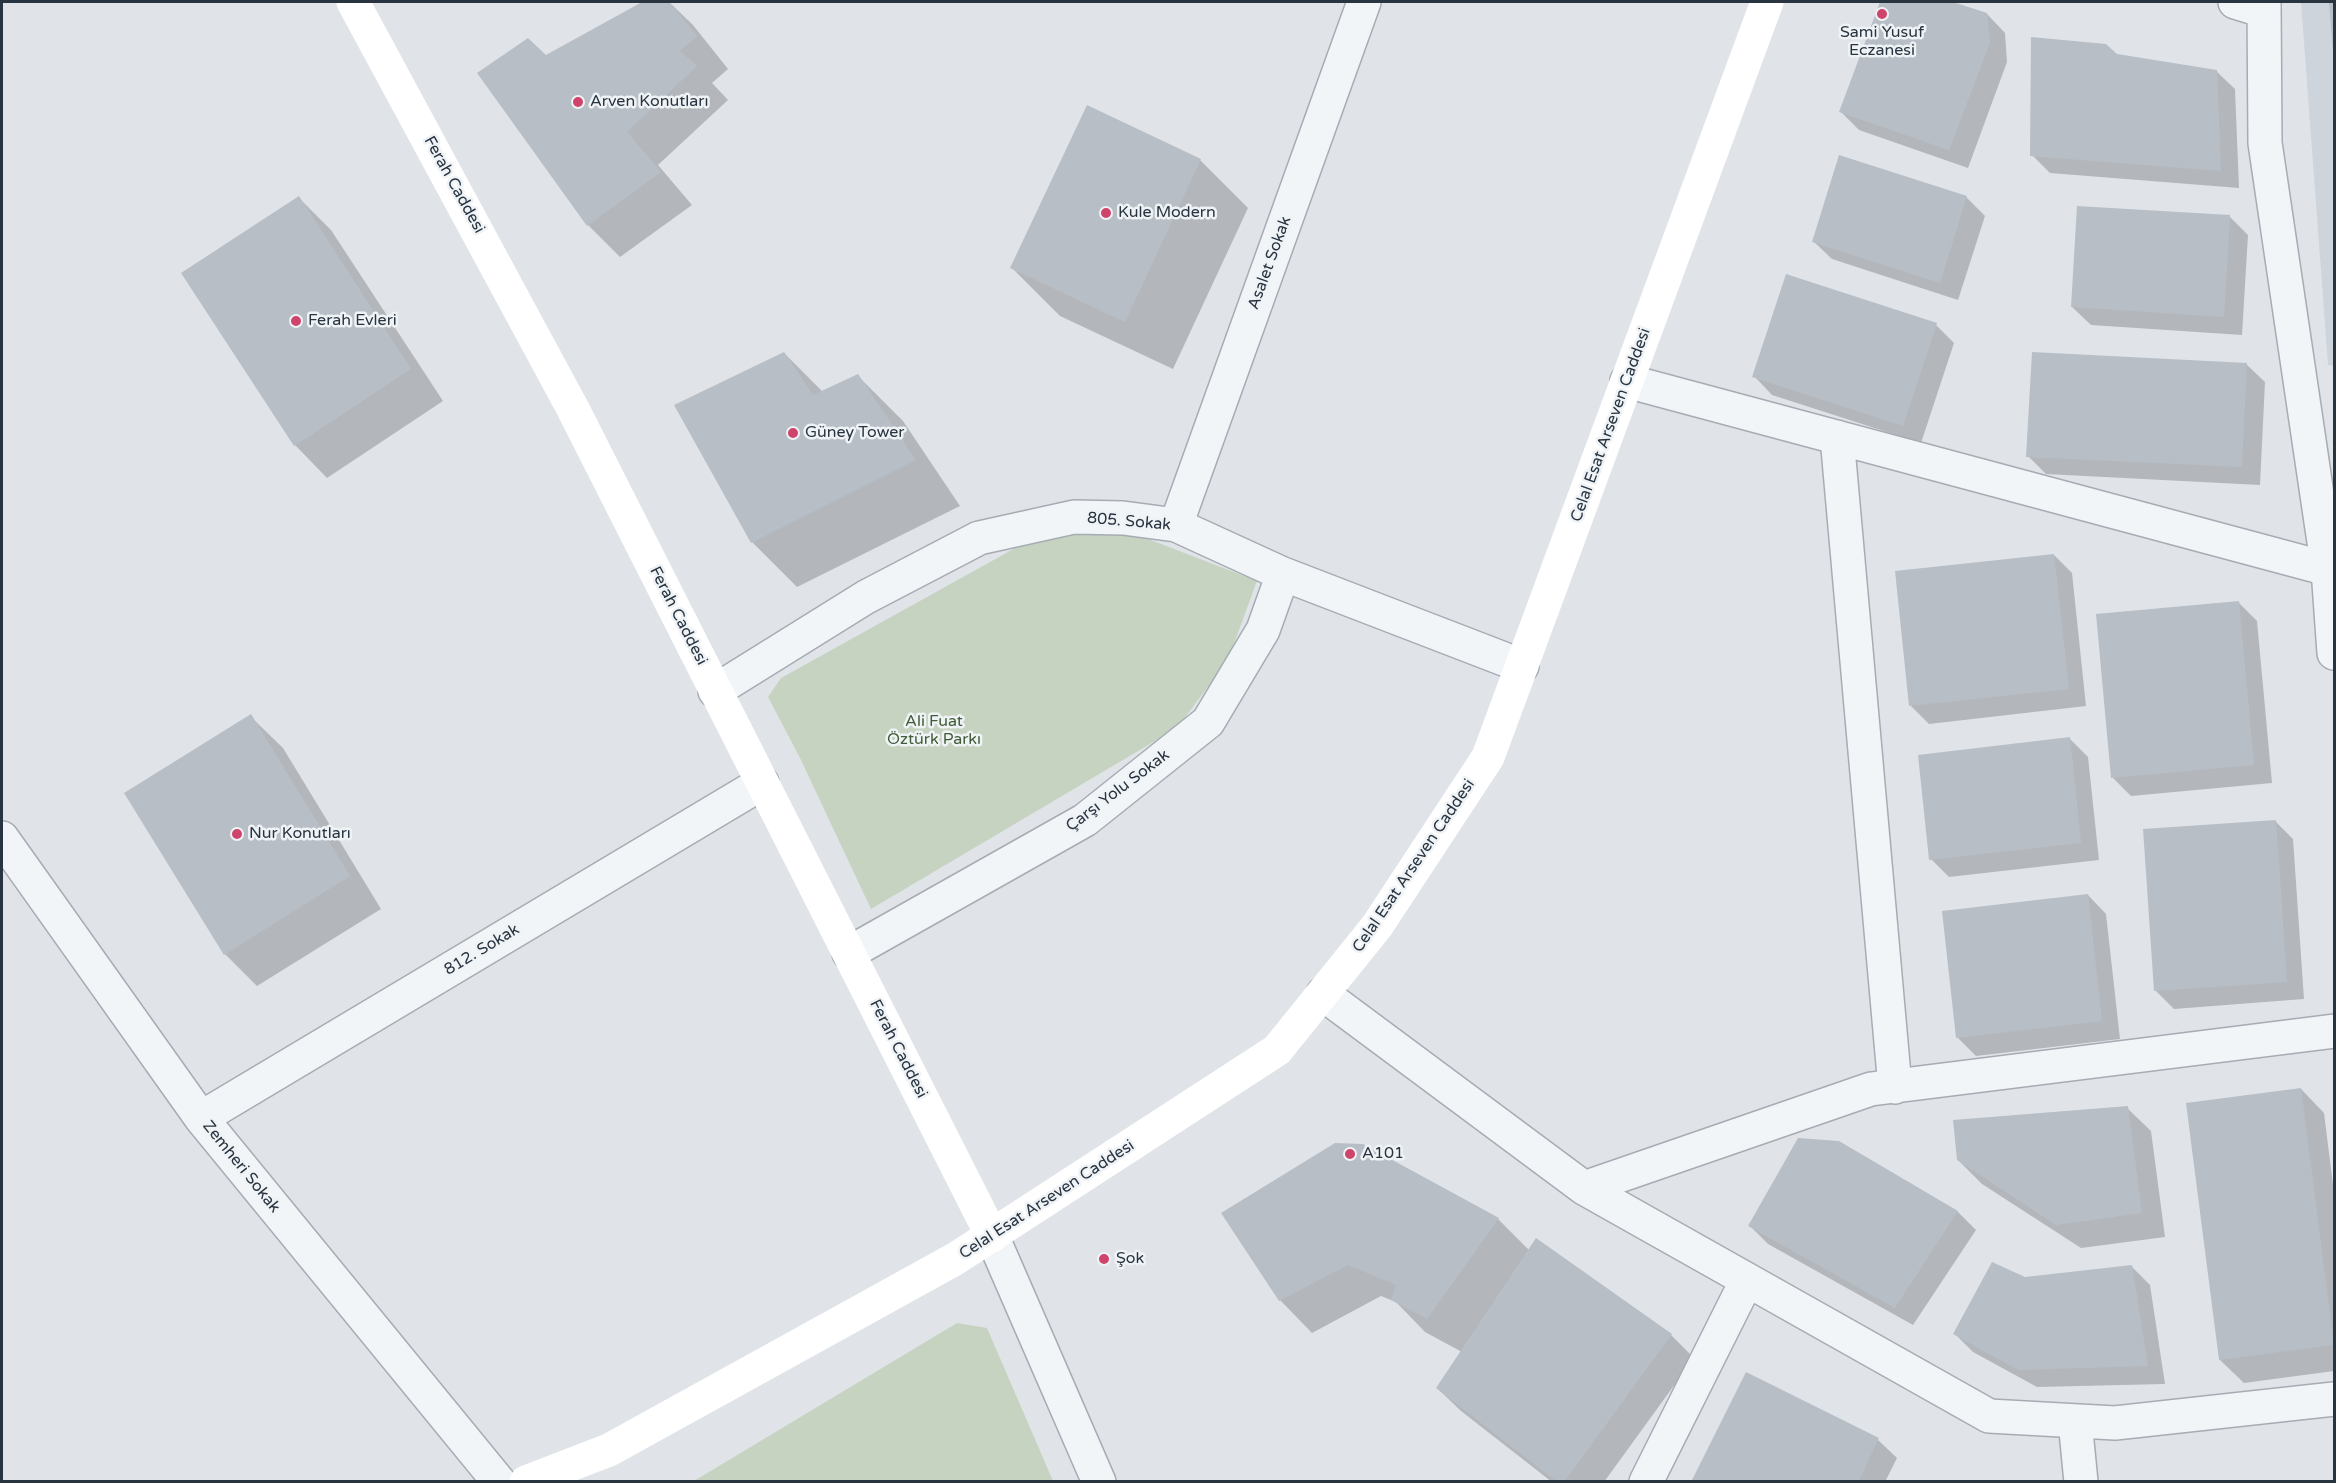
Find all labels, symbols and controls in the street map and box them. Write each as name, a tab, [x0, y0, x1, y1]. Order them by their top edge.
marker: Sami Yusuf Eczanesi	[1875, 7, 1889, 21]
place label: Sami Yusuf Eczanesi	[1840, 23, 1924, 61]
place label: Arven Konutları	[590, 92, 708, 112]
marker: Arven Konutları	[571, 95, 585, 109]
street label: Ferah Caddesi	[419, 133, 489, 237]
place label: Kule Modern	[1118, 203, 1216, 223]
marker: Kule Modern	[1099, 206, 1113, 220]
street label: Asalet Sokak	[1244, 214, 1296, 312]
place label: Ferah Evleri	[308, 311, 397, 331]
marker: Ferah Evleri	[289, 314, 303, 328]
street label: Celal Esat Arseven Caddesi	[1567, 325, 1655, 525]
place label: Güney Tower	[805, 423, 904, 443]
marker: Güney Tower	[786, 426, 800, 440]
street label: 805. Sokak	[1086, 509, 1172, 535]
street label: Ferah Caddesi	[645, 563, 711, 669]
park label: Ali Fuat Öztürk Parkı	[887, 712, 981, 750]
street label: Çarşı Yolu Sokak	[1062, 746, 1174, 836]
street label: Celal Esat Arseven Caddesi	[1349, 776, 1479, 956]
place label: Nur Konutları	[249, 824, 351, 844]
marker: Nur Konutları	[230, 827, 244, 841]
street label: 812. Sokak	[441, 920, 523, 980]
street label: Ferah Caddesi	[865, 996, 931, 1102]
street label: Zemheri Sokak	[198, 1117, 284, 1217]
street label: Celal Esat Arseven Caddesi	[956, 1136, 1138, 1264]
place label: A101	[1362, 1144, 1404, 1164]
marker: A101	[1343, 1147, 1357, 1161]
place label: Şok	[1116, 1249, 1144, 1269]
marker: Şok	[1097, 1252, 1111, 1266]

